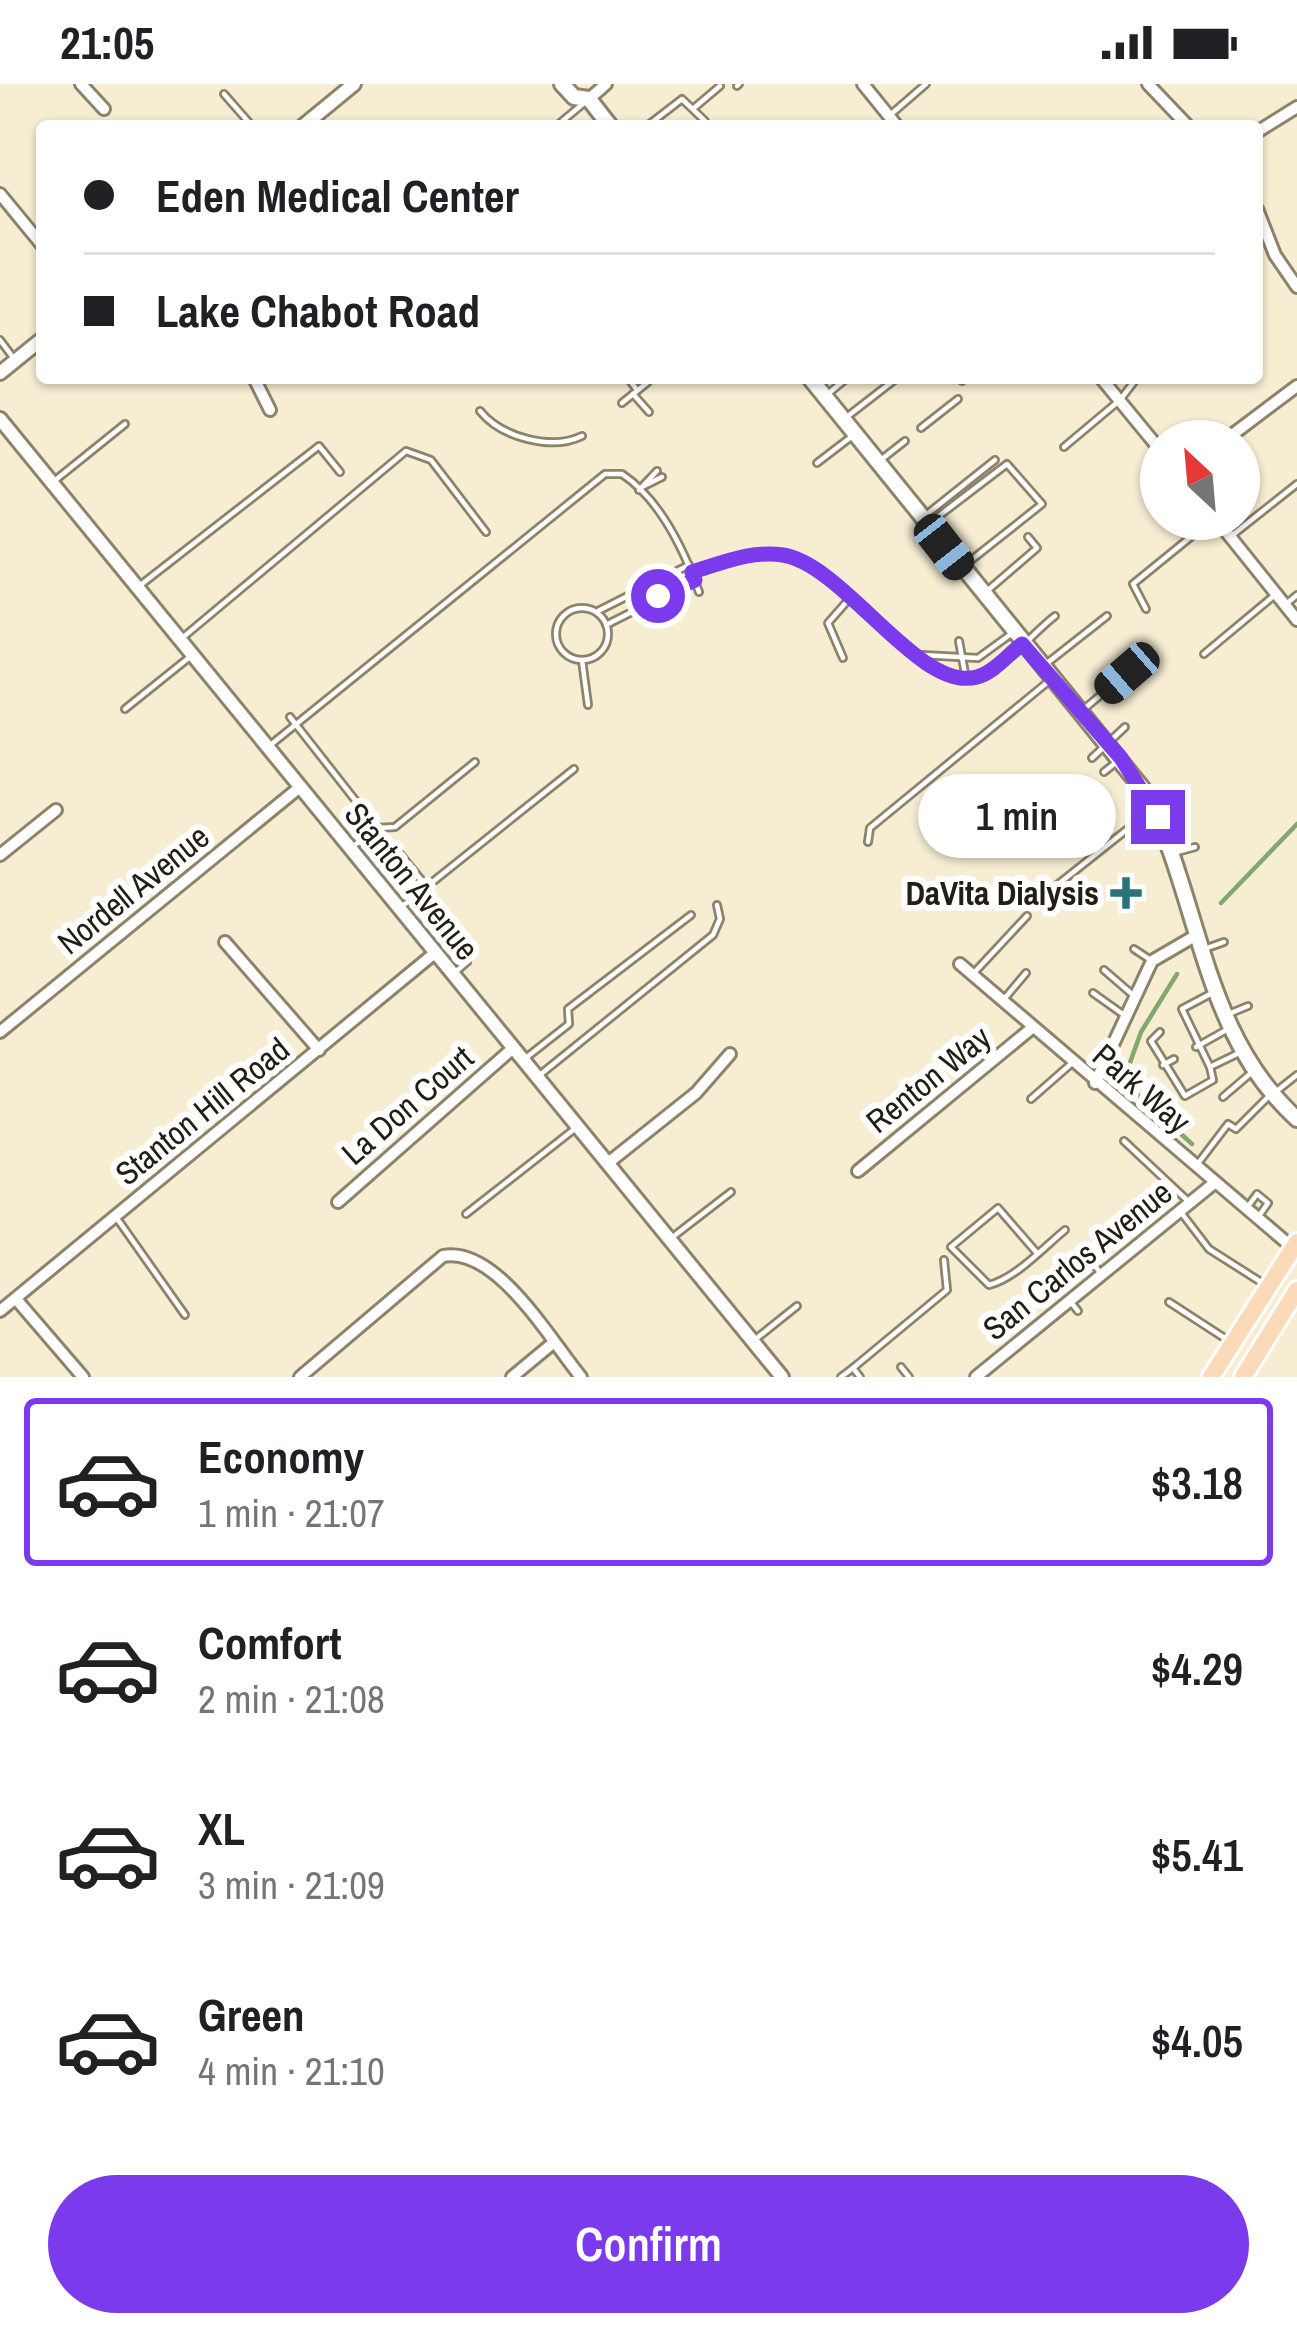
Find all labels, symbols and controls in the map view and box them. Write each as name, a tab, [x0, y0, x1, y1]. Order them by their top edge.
text: 21:05	[60, 12, 154, 73]
text: Eden Medical Center	[156, 165, 519, 226]
text: Lake Chabot Road	[156, 280, 480, 341]
north arrow	[1140, 420, 1260, 540]
map controls	[1140, 420, 1260, 540]
car	[908, 508, 980, 586]
route start	[631, 569, 685, 623]
car	[1088, 636, 1166, 710]
callout: 1 min	[918, 775, 1116, 859]
text: 1 min	[976, 790, 1058, 842]
route end	[1131, 790, 1185, 844]
street label: Stanton Avenue	[335, 793, 489, 969]
street label: Nordell Avenue	[48, 814, 218, 964]
place label: DaVita Dialysis	[905, 871, 1099, 915]
marker: DaVita Dialysis	[1110, 877, 1142, 909]
street label: Renton Way	[857, 1015, 1000, 1143]
street label: Stanton Hill Road	[106, 1027, 298, 1195]
street label: Park Way	[1084, 1033, 1201, 1143]
street label: La Don Court	[332, 1036, 482, 1174]
street label: San Carlos Avenue	[973, 1170, 1181, 1350]
text: Economy	[198, 1426, 364, 1487]
icon: car	[54, 1428, 162, 1536]
text: $3.18	[1151, 1452, 1243, 1513]
text: 1 min · 21:07	[198, 1487, 385, 1539]
text: Comfort	[198, 1612, 341, 1673]
icon: car	[54, 1614, 162, 1722]
text: $4.29	[1151, 1638, 1243, 1699]
text: 2 min · 21:08	[198, 1673, 385, 1725]
text: XL	[198, 1798, 245, 1859]
icon: car	[54, 1800, 162, 1908]
text: $5.41	[1151, 1824, 1243, 1885]
text: 3 min · 21:09	[198, 1859, 385, 1911]
text: Green	[198, 1984, 305, 2045]
icon: car	[54, 1986, 162, 2094]
text: $4.05	[1151, 2010, 1243, 2071]
text: 4 min · 21:10	[198, 2045, 385, 2097]
button: Confirm	[48, 2175, 1249, 2313]

